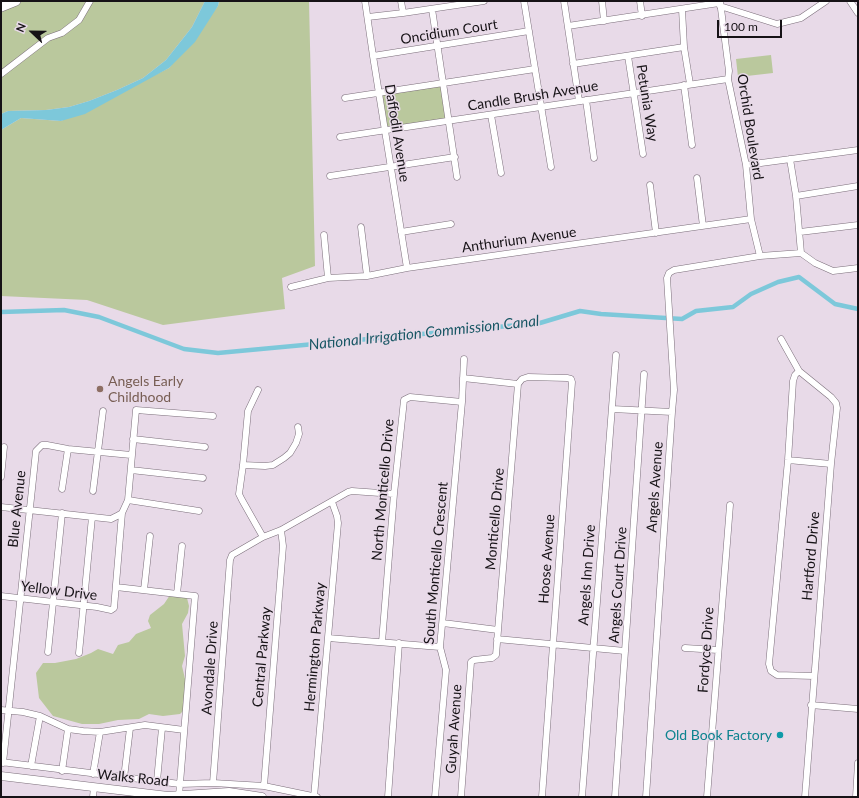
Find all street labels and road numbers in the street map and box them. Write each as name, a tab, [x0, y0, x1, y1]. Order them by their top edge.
street label: Oncidium Court	[399, 16, 499, 48]
street label: Petunia Way	[633, 63, 661, 143]
street label: Orchid Boulevard	[733, 73, 767, 181]
street label: Candle Brush Avenue	[467, 77, 599, 115]
street label: Daffodil Avenue	[381, 83, 413, 183]
street label: Anthurium Avenue	[461, 224, 577, 256]
street label: North Monticello Drive	[368, 418, 398, 562]
street label: Angels Avenue	[643, 441, 667, 533]
street label: Monticello Drive	[482, 467, 508, 571]
street label: Blue Avenue	[5, 470, 29, 548]
street label: South Monticello Crescent	[421, 481, 451, 645]
street label: Hartford Drive	[799, 511, 823, 601]
street label: Hoose Avenue	[535, 514, 559, 604]
street label: Angels Inn Drive	[575, 524, 599, 626]
street label: Angels Court Drive	[606, 526, 630, 644]
street label: Yellow Drive	[20, 578, 98, 604]
street label: Hermington Parkway	[301, 582, 329, 712]
street label: Central Parkway	[249, 606, 275, 708]
street label: Fordyce Drive	[695, 607, 717, 693]
street label: Avondale Drive	[198, 620, 222, 716]
street label: Guyah Avenue	[442, 684, 466, 774]
street label: Walks Road	[96, 766, 170, 790]

